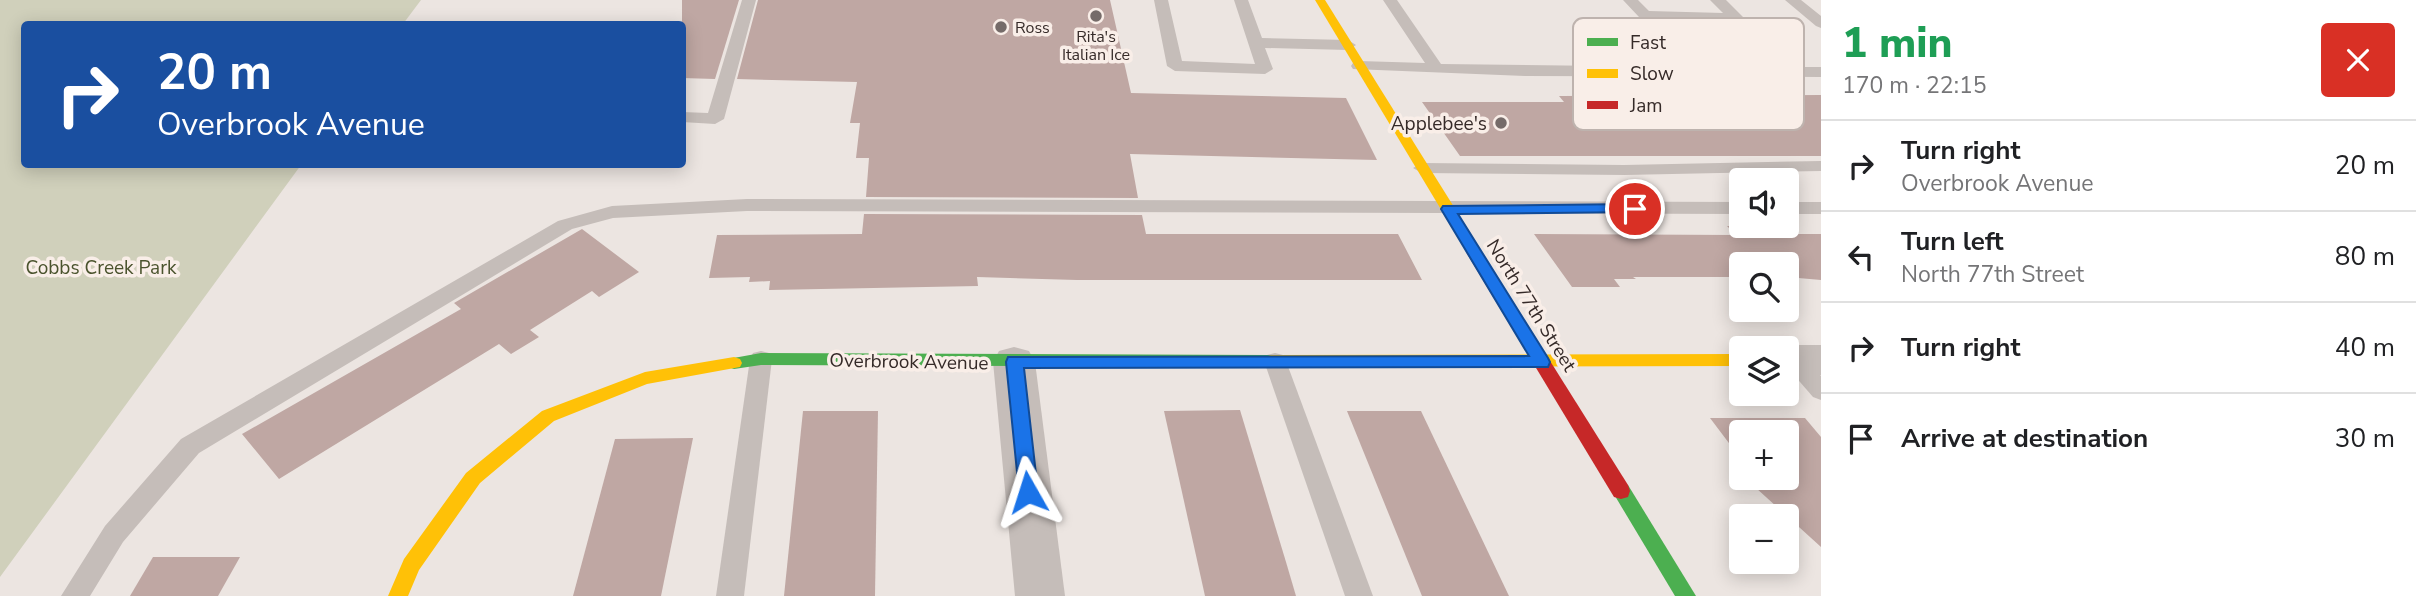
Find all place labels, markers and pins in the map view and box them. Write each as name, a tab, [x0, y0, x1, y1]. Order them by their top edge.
marker: Rita's Italian Ice	[1088, 8, 1104, 24]
place label: Ross	[1015, 17, 1050, 39]
marker: Ross	[993, 19, 1009, 35]
place label: Rita's Italian Ice	[1062, 26, 1130, 66]
place label: Applebee's	[1391, 111, 1487, 137]
marker: Applebee's	[1493, 115, 1509, 131]
pin	[1605, 179, 1665, 239]

